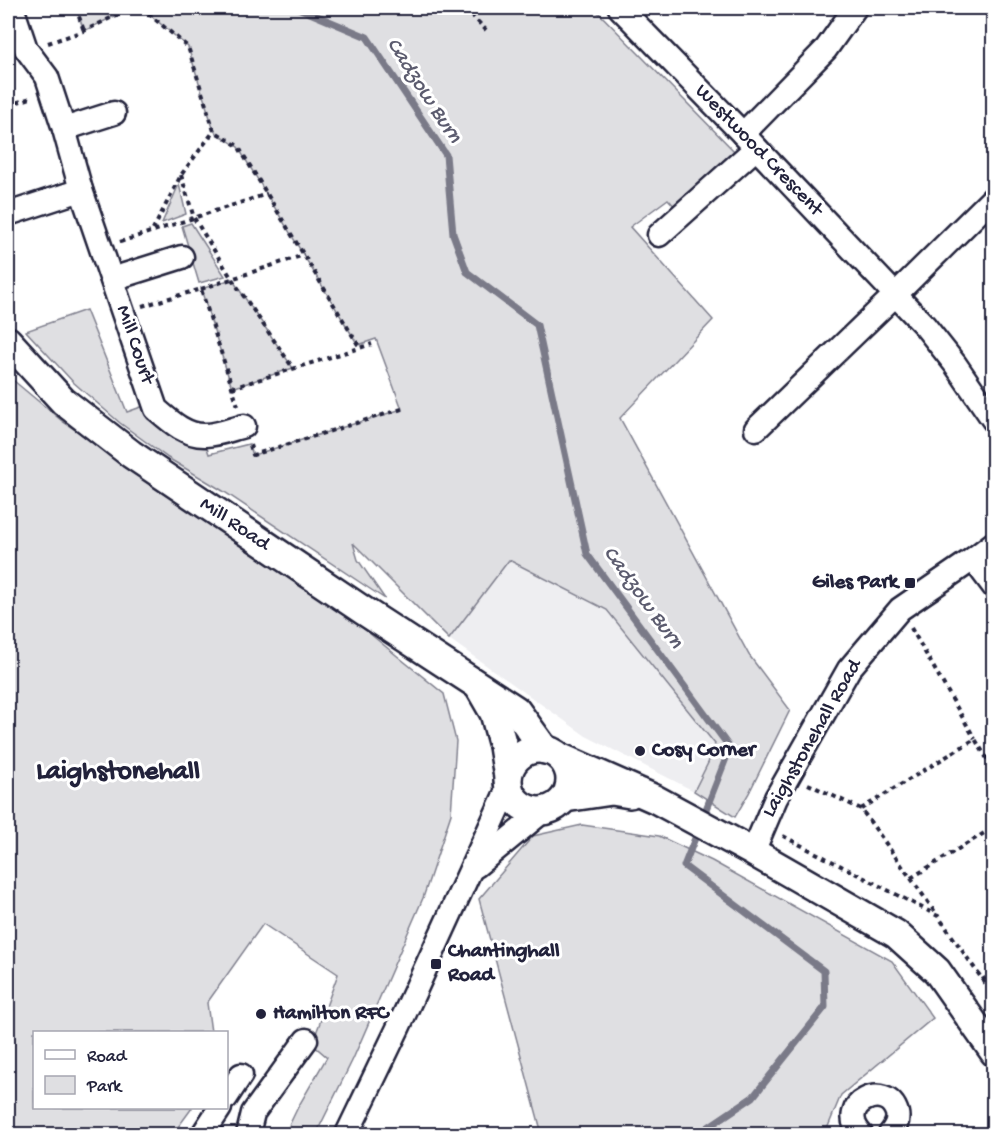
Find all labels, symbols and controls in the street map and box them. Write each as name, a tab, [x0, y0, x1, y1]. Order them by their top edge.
water label: Cadzow Burn	[379, 34, 467, 149]
street label: Westwood Crescent	[688, 80, 829, 224]
street label: Mill Court	[109, 302, 160, 390]
street label: Mill Road	[194, 492, 275, 558]
water label: Cadzow Burn	[596, 542, 688, 655]
place label: Giles Park	[812, 571, 901, 596]
marker: Giles Park	[903, 576, 917, 590]
street label: Laighstonehall Road	[758, 654, 869, 822]
place label: Cosy Corner	[651, 739, 758, 764]
marker: Cosy Corner	[633, 744, 647, 758]
district label: Laighstonehall	[36, 757, 200, 789]
place label: Chantinghall Road	[447, 940, 560, 989]
marker: Chantinghall Road	[429, 957, 443, 971]
place label: Hamilton RFC	[273, 1002, 390, 1027]
marker: Hamilton RFC	[254, 1007, 268, 1021]
legend	[33, 1031, 228, 1109]
text: Road	[87, 1047, 128, 1068]
text: Park	[86, 1077, 123, 1098]

